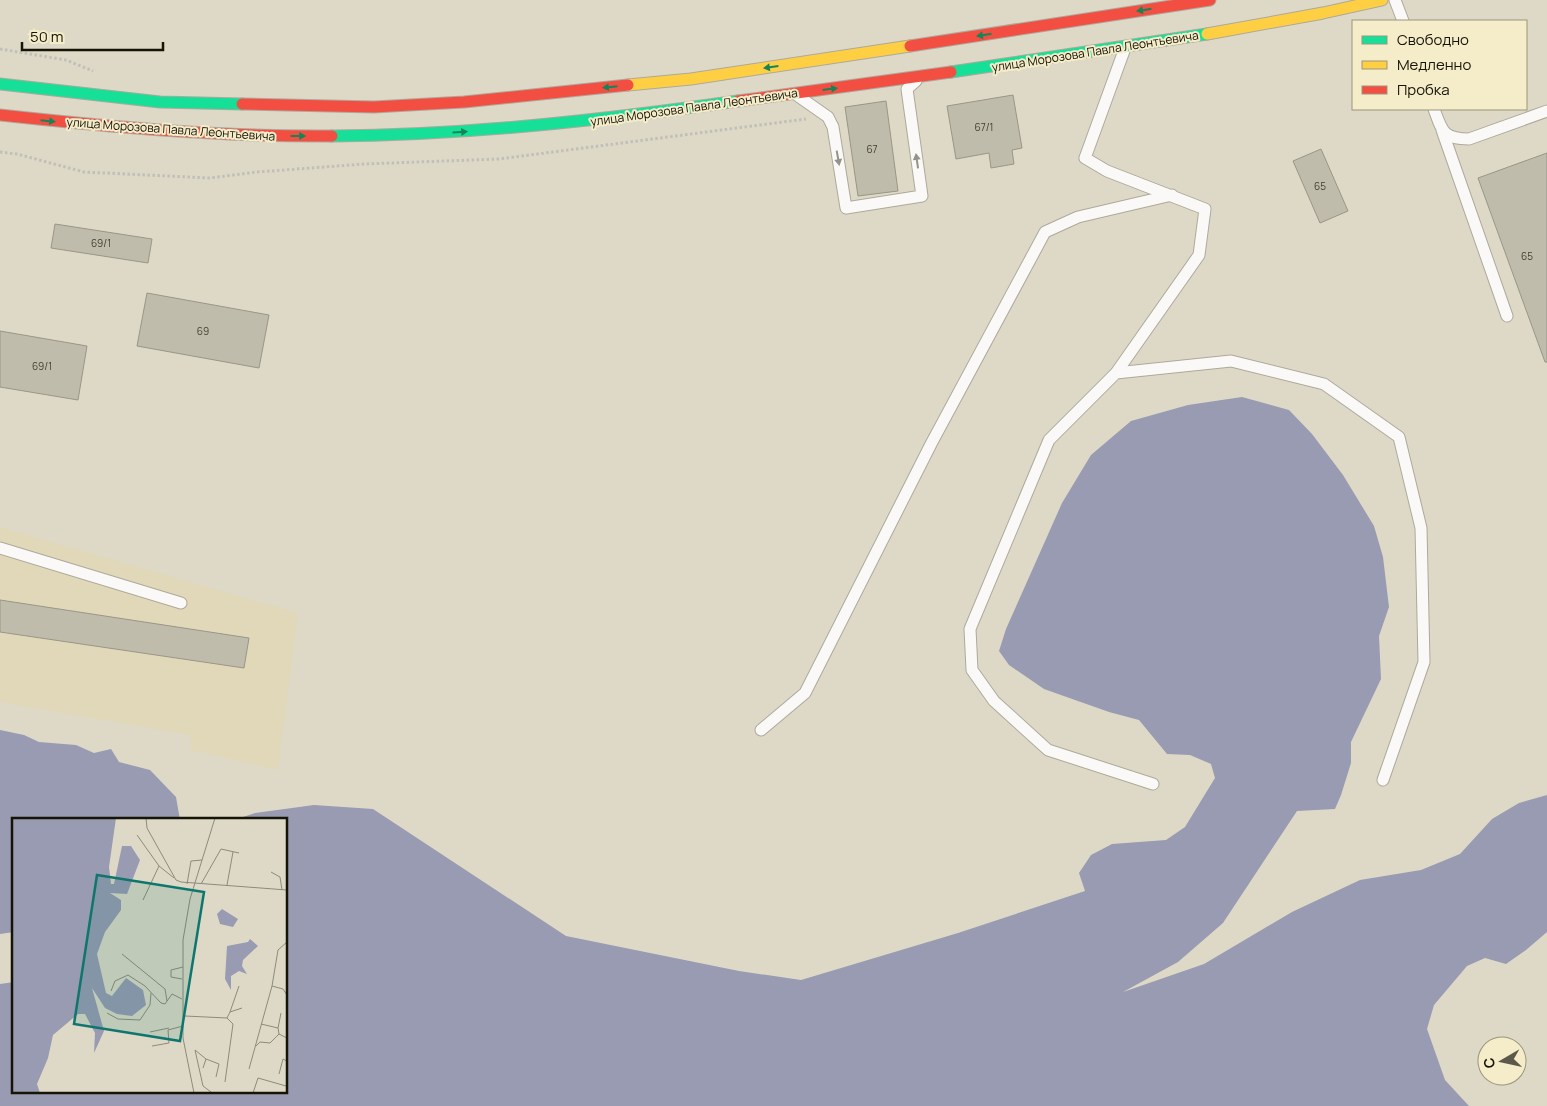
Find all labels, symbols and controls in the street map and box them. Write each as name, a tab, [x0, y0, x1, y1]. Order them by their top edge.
one-way arrow	[1136, 6, 1152, 14]
scale bar	[22, 20, 164, 52]
legend	[1352, 20, 1527, 110]
text: 50 m	[30, 26, 64, 47]
street label: улица Морозова Павла Леонтьевича	[990, 26, 1200, 76]
text: Свободно	[1397, 29, 1469, 50]
one-way arrow	[975, 31, 991, 39]
text: Медленно	[1397, 54, 1471, 75]
one-way arrow	[763, 63, 779, 71]
text: Пробка	[1397, 79, 1450, 100]
one-way arrow	[602, 83, 618, 91]
street label: улица Морозова Павла Леонтьевича	[589, 84, 799, 130]
one-way arrow	[822, 85, 838, 93]
street label: улица Морозова Павла Леонтьевича	[66, 113, 276, 145]
one-way arrow	[41, 117, 57, 125]
house number: 67/1	[974, 120, 994, 134]
one-way arrow	[453, 127, 469, 135]
one-way arrow	[290, 132, 306, 140]
house number: 67	[866, 142, 878, 156]
one-way arrow	[834, 150, 842, 166]
one-way arrow	[913, 153, 921, 169]
house number: 65	[1314, 179, 1326, 193]
house number: 69/1	[91, 236, 111, 250]
house number: 65	[1521, 249, 1533, 263]
house number: 69	[197, 324, 209, 338]
house number: 69/1	[32, 359, 52, 373]
inset map	[12, 818, 288, 1094]
north arrow	[1477, 1036, 1527, 1086]
text: С	[1478, 1057, 1499, 1070]

